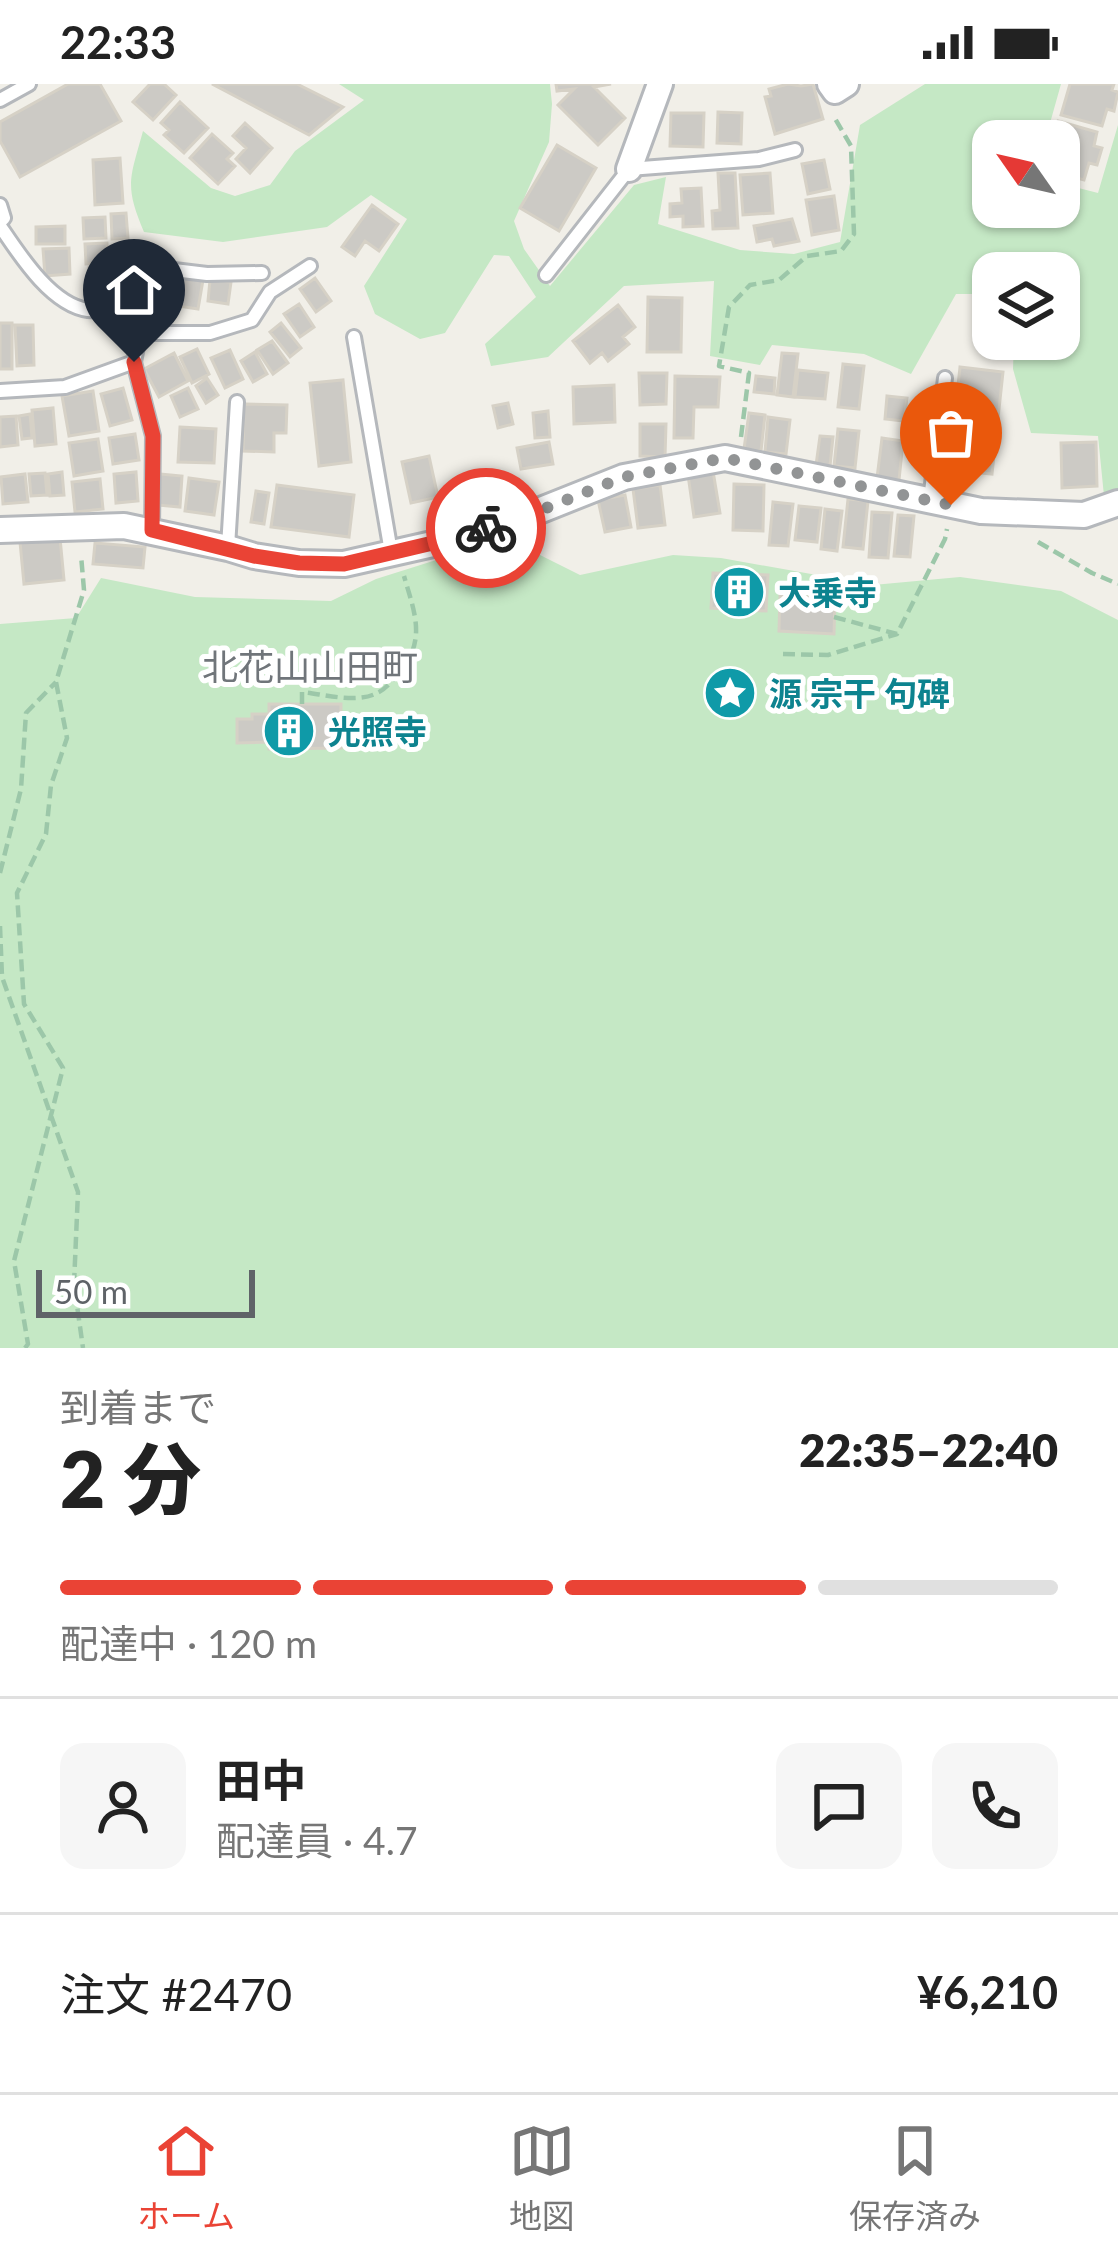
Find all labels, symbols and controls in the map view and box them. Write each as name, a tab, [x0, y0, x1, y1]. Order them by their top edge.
text: 22:33	[60, 15, 176, 69]
north arrow	[972, 120, 1080, 228]
map controls	[972, 120, 1080, 360]
pin	[83, 239, 185, 362]
button: layers	[972, 252, 1080, 360]
icon: home	[101, 257, 167, 323]
pin	[900, 382, 1002, 505]
icon: bag	[918, 400, 984, 466]
courier	[426, 468, 546, 588]
icon: bike	[453, 495, 519, 561]
building icon: 大乗寺	[711, 564, 767, 620]
place label: 大乗寺	[778, 572, 877, 612]
district label: 北花山山田町	[202, 644, 418, 688]
place icon: 源 宗干 句碑	[702, 665, 758, 721]
place label: 源 宗干 句碑	[769, 673, 950, 713]
building icon: 光照寺	[261, 703, 317, 759]
place label: 光照寺	[328, 711, 427, 751]
scale bar	[36, 1264, 255, 1317]
text: 50 m	[54, 1271, 128, 1311]
text: 到着まで	[60, 1384, 216, 1430]
text: 22:35–22:40	[799, 1423, 1058, 1477]
text: 2 分	[60, 1431, 201, 1525]
text: 配達中 · 120 m	[60, 1620, 317, 1666]
button: person	[60, 1743, 186, 1869]
button: chat	[776, 1743, 902, 1869]
button: phone	[932, 1743, 1058, 1869]
text: 田中	[216, 1753, 306, 1807]
text: 配達員 · 4.7	[216, 1817, 418, 1863]
text: ¥6,210	[917, 1965, 1058, 2019]
text: 注文 #2470	[60, 1967, 292, 2021]
tab: ホーム	[137, 2118, 235, 2238]
tab: 地図	[509, 2118, 575, 2238]
tab: 保存済み	[849, 2118, 981, 2238]

